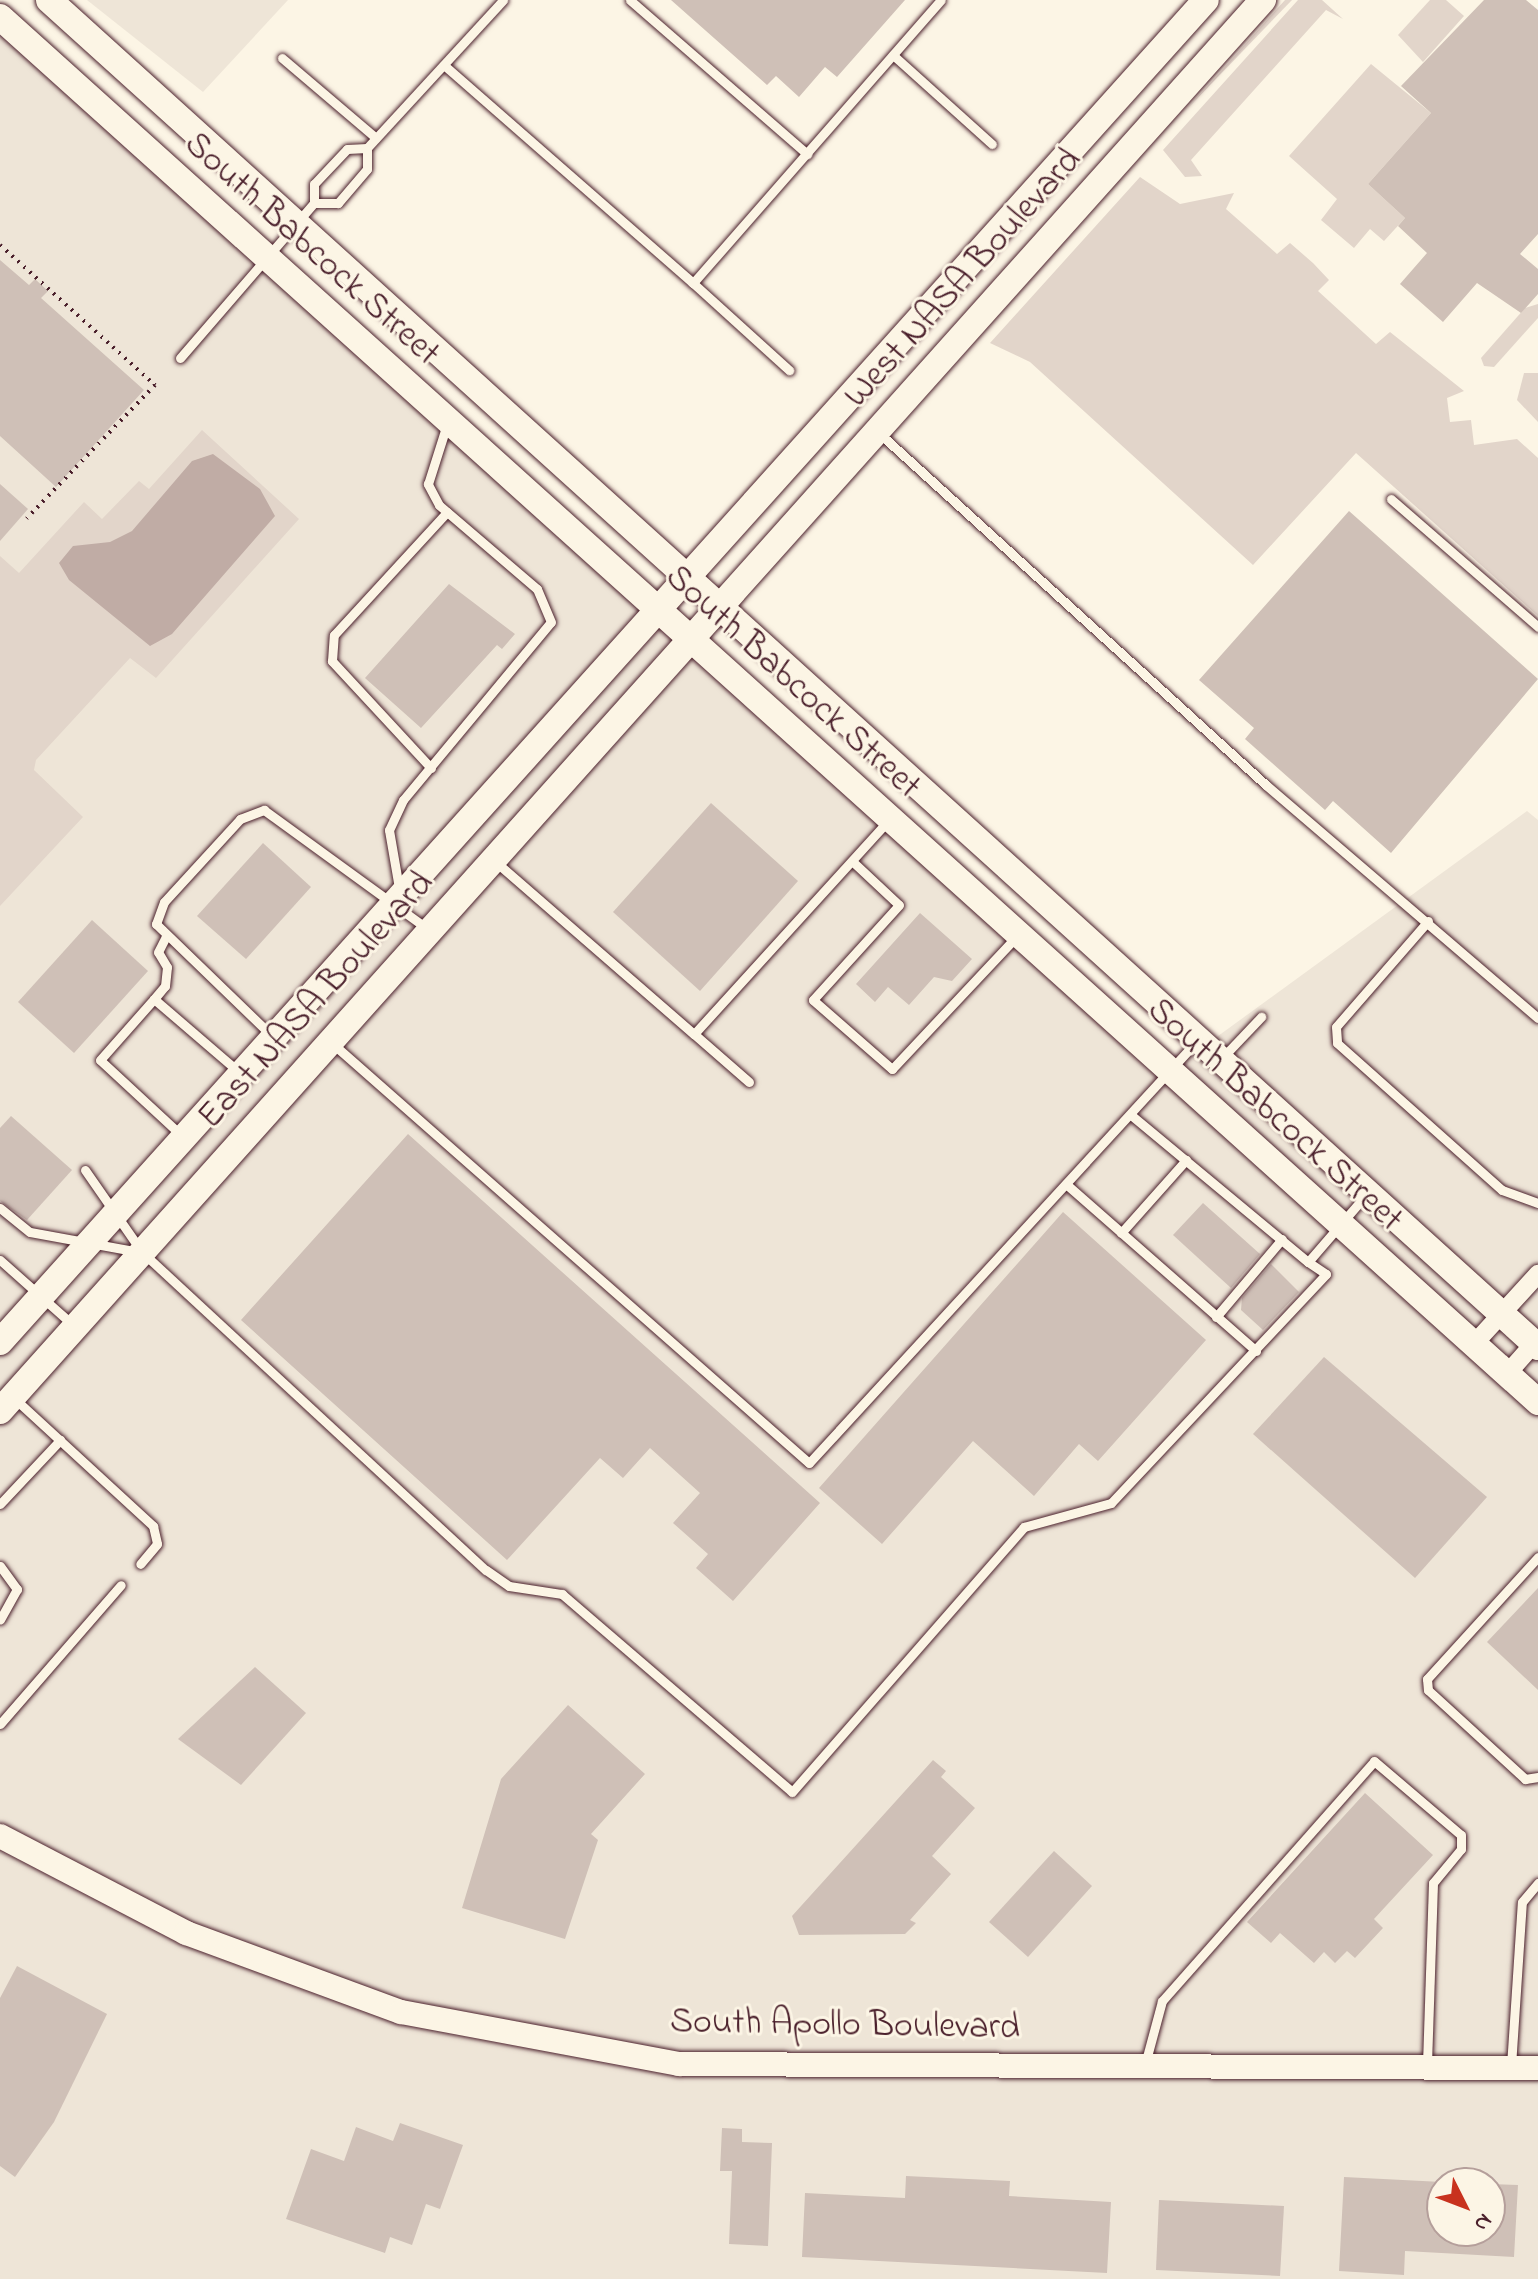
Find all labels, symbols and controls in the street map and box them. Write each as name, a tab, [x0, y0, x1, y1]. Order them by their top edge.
street label: South Babcock Street	[174, 124, 448, 376]
street label: West NASA Boulevard	[836, 140, 1092, 418]
street label: South Babcock Street	[655, 557, 929, 809]
street label: East NASA Boulevard	[190, 863, 444, 1139]
street label: South Babcock Street	[1137, 990, 1411, 1242]
street label: South Apollo Boulevard	[670, 2001, 1020, 2051]
north arrow	[1426, 2167, 1506, 2247]
text: N	[1465, 2205, 1499, 2238]

